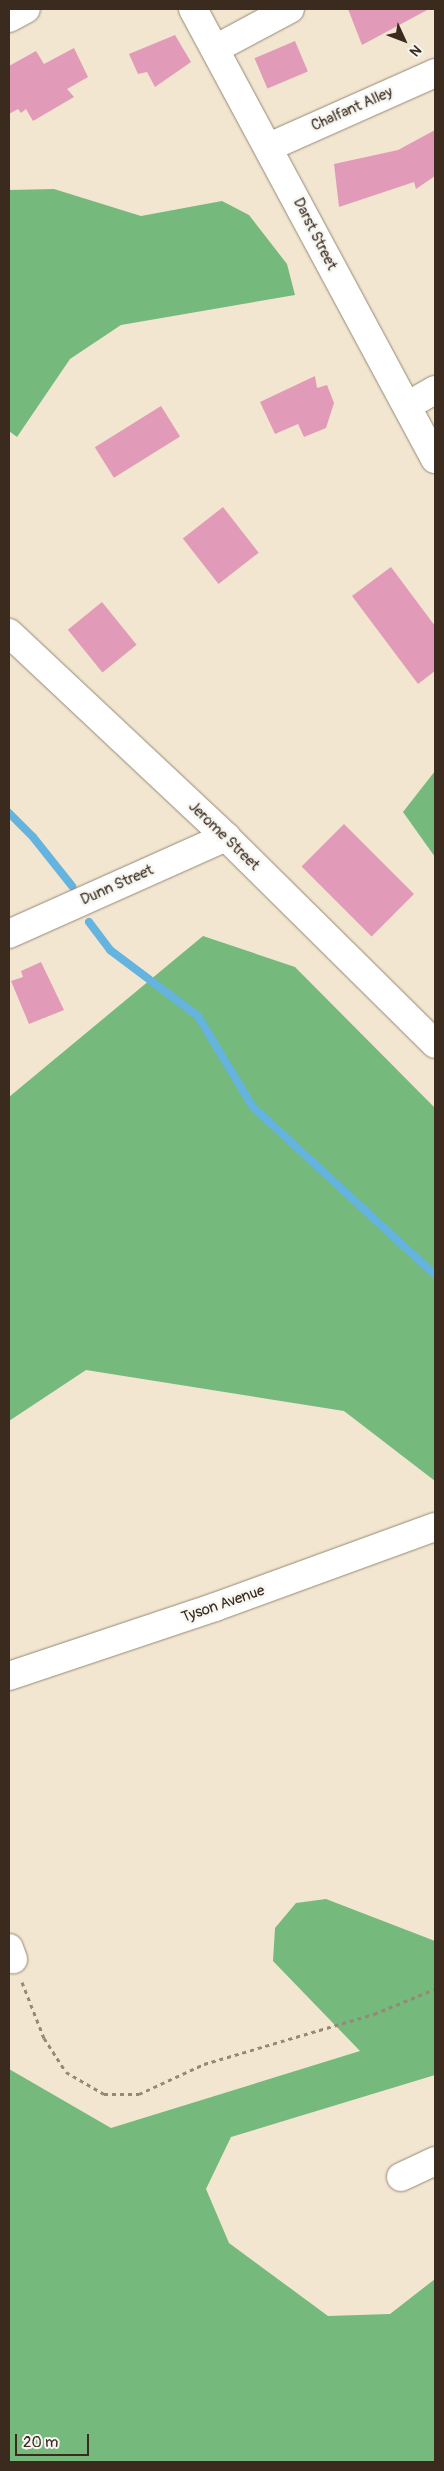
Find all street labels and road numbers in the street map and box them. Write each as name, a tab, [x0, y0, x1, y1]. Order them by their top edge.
street label: Chalfant Alley	[309, 83, 395, 135]
street label: Darst Street	[289, 195, 341, 273]
street label: Jerome Street	[185, 798, 263, 874]
street label: Dunn Street	[78, 861, 156, 909]
street label: Tyson Avenue	[179, 1581, 267, 1627]

